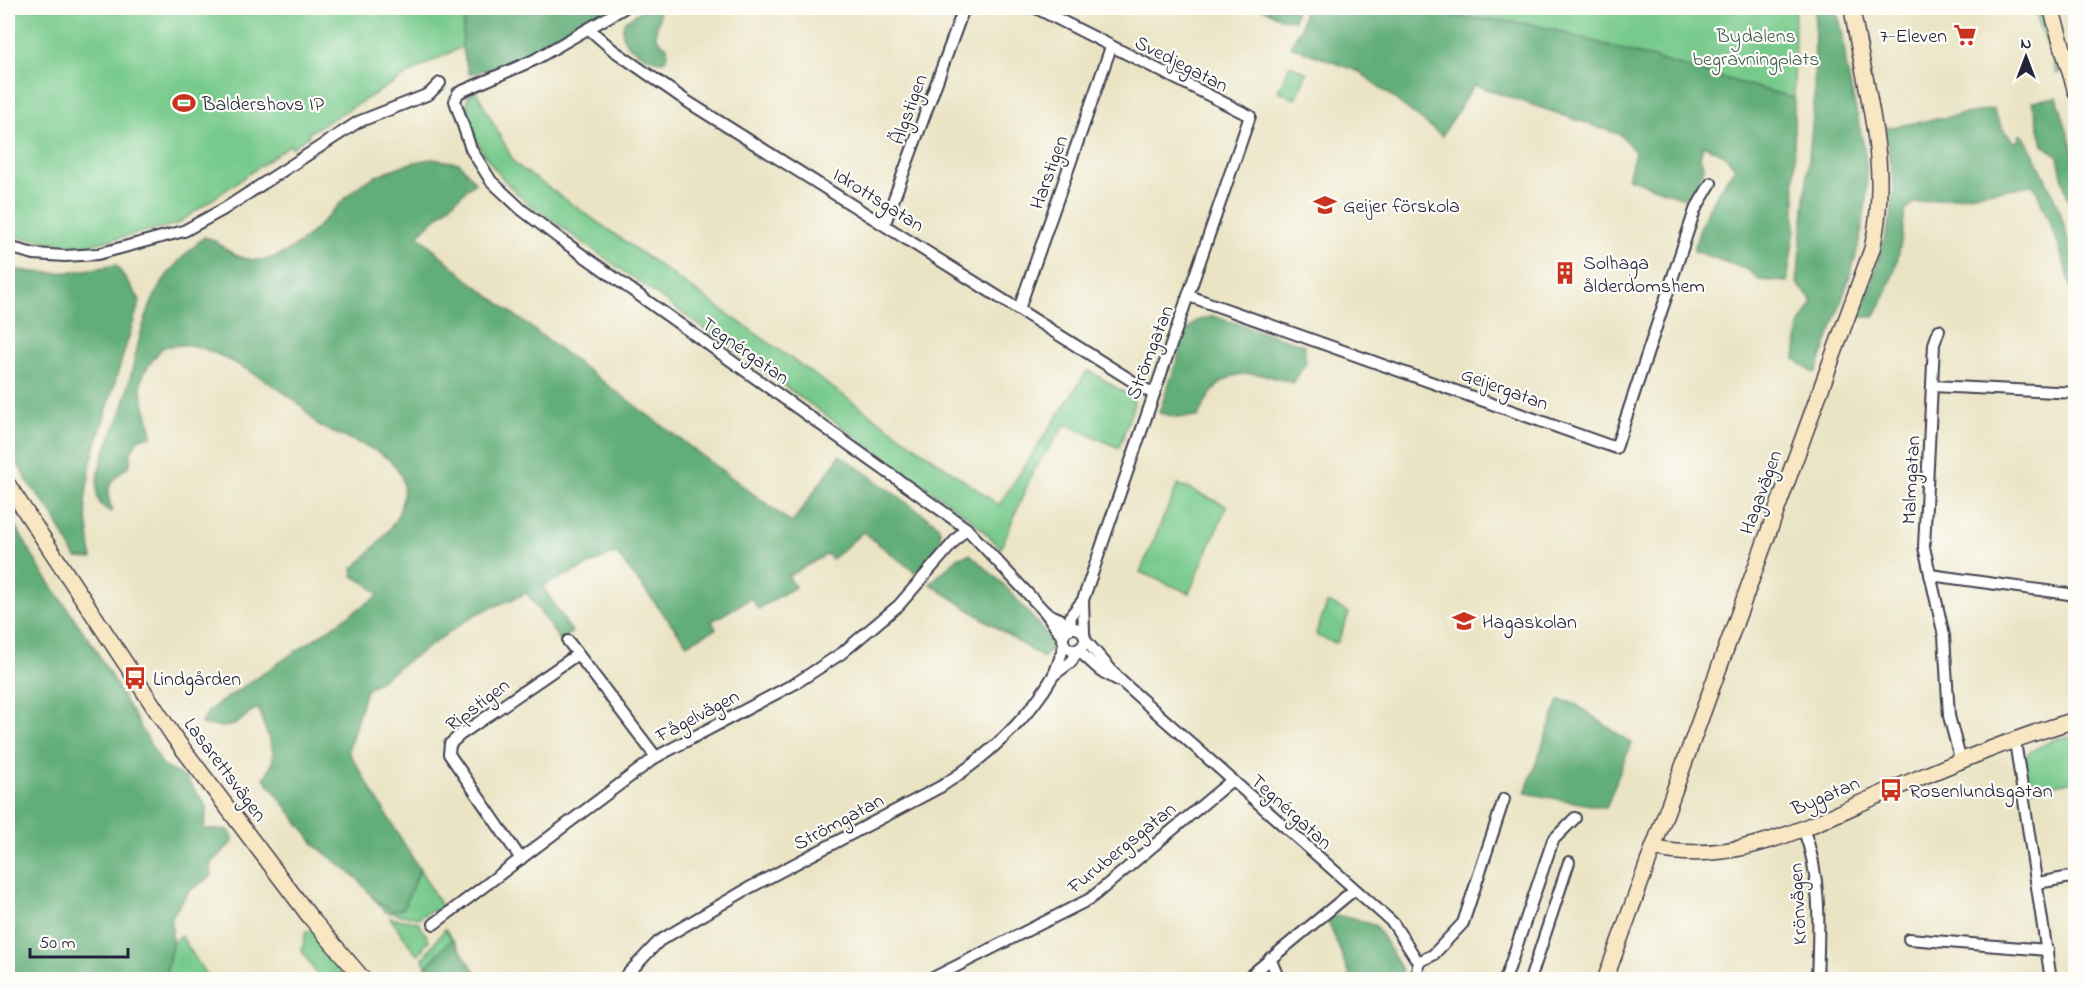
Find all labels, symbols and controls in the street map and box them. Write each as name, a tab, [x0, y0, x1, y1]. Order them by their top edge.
supermarket icon: 7-Eleven	[1952, 22, 1978, 48]
park label: Bydalens begravningplats	[1693, 23, 1819, 76]
place label: 7-Eleven	[1880, 23, 1947, 52]
north arrow	[1996, 27, 2056, 87]
street label: Svedjegatan	[1129, 29, 1233, 102]
text: N	[2021, 32, 2032, 56]
street label: Älgstigen	[884, 70, 937, 149]
sports icon: Baldershovs IP	[171, 90, 197, 116]
place label: Baldershovs IP	[201, 91, 325, 120]
street label: Harstigen	[1024, 132, 1078, 214]
street label: Idrottsgatan	[826, 161, 929, 242]
school or university icon: Geijer förskola	[1312, 192, 1338, 218]
place label: Geijer förskola	[1343, 193, 1460, 222]
place label: Solhaga ålderdomshem	[1583, 250, 1705, 302]
building icon: Solhaga ålderdomshem	[1552, 260, 1578, 286]
street label: Strömgatan	[1120, 301, 1184, 405]
street label: Tegnérgatan	[694, 311, 795, 394]
street label: Geijergatan	[1456, 361, 1552, 421]
street label: Malmgatan	[1896, 435, 1930, 525]
street label: Hagavägen	[1734, 446, 1792, 539]
school or university icon: Hagaskolan	[1451, 608, 1477, 634]
place label: Hagaskolan	[1482, 609, 1577, 639]
bus stop icon: Lindgården	[122, 665, 148, 691]
place label: Lindgården	[153, 666, 241, 696]
street label: Ripstigen	[440, 672, 517, 741]
street label: Fågelvägen	[650, 683, 746, 753]
street label: Lasarettsvägen	[174, 712, 273, 829]
street label: Tegnérgatan	[1242, 768, 1338, 858]
street label: Bygatan	[1786, 770, 1865, 826]
bus stop icon: Rosenlundsgatan	[1878, 777, 1904, 803]
place label: Rosenlundsgatan	[1909, 778, 2053, 808]
street label: Strömgatan	[789, 787, 890, 860]
street label: Furubergsgatan	[1061, 796, 1184, 903]
street label: Krönvägen	[1783, 862, 1817, 945]
scale bar	[30, 921, 128, 959]
text: 50 m	[39, 931, 76, 957]

